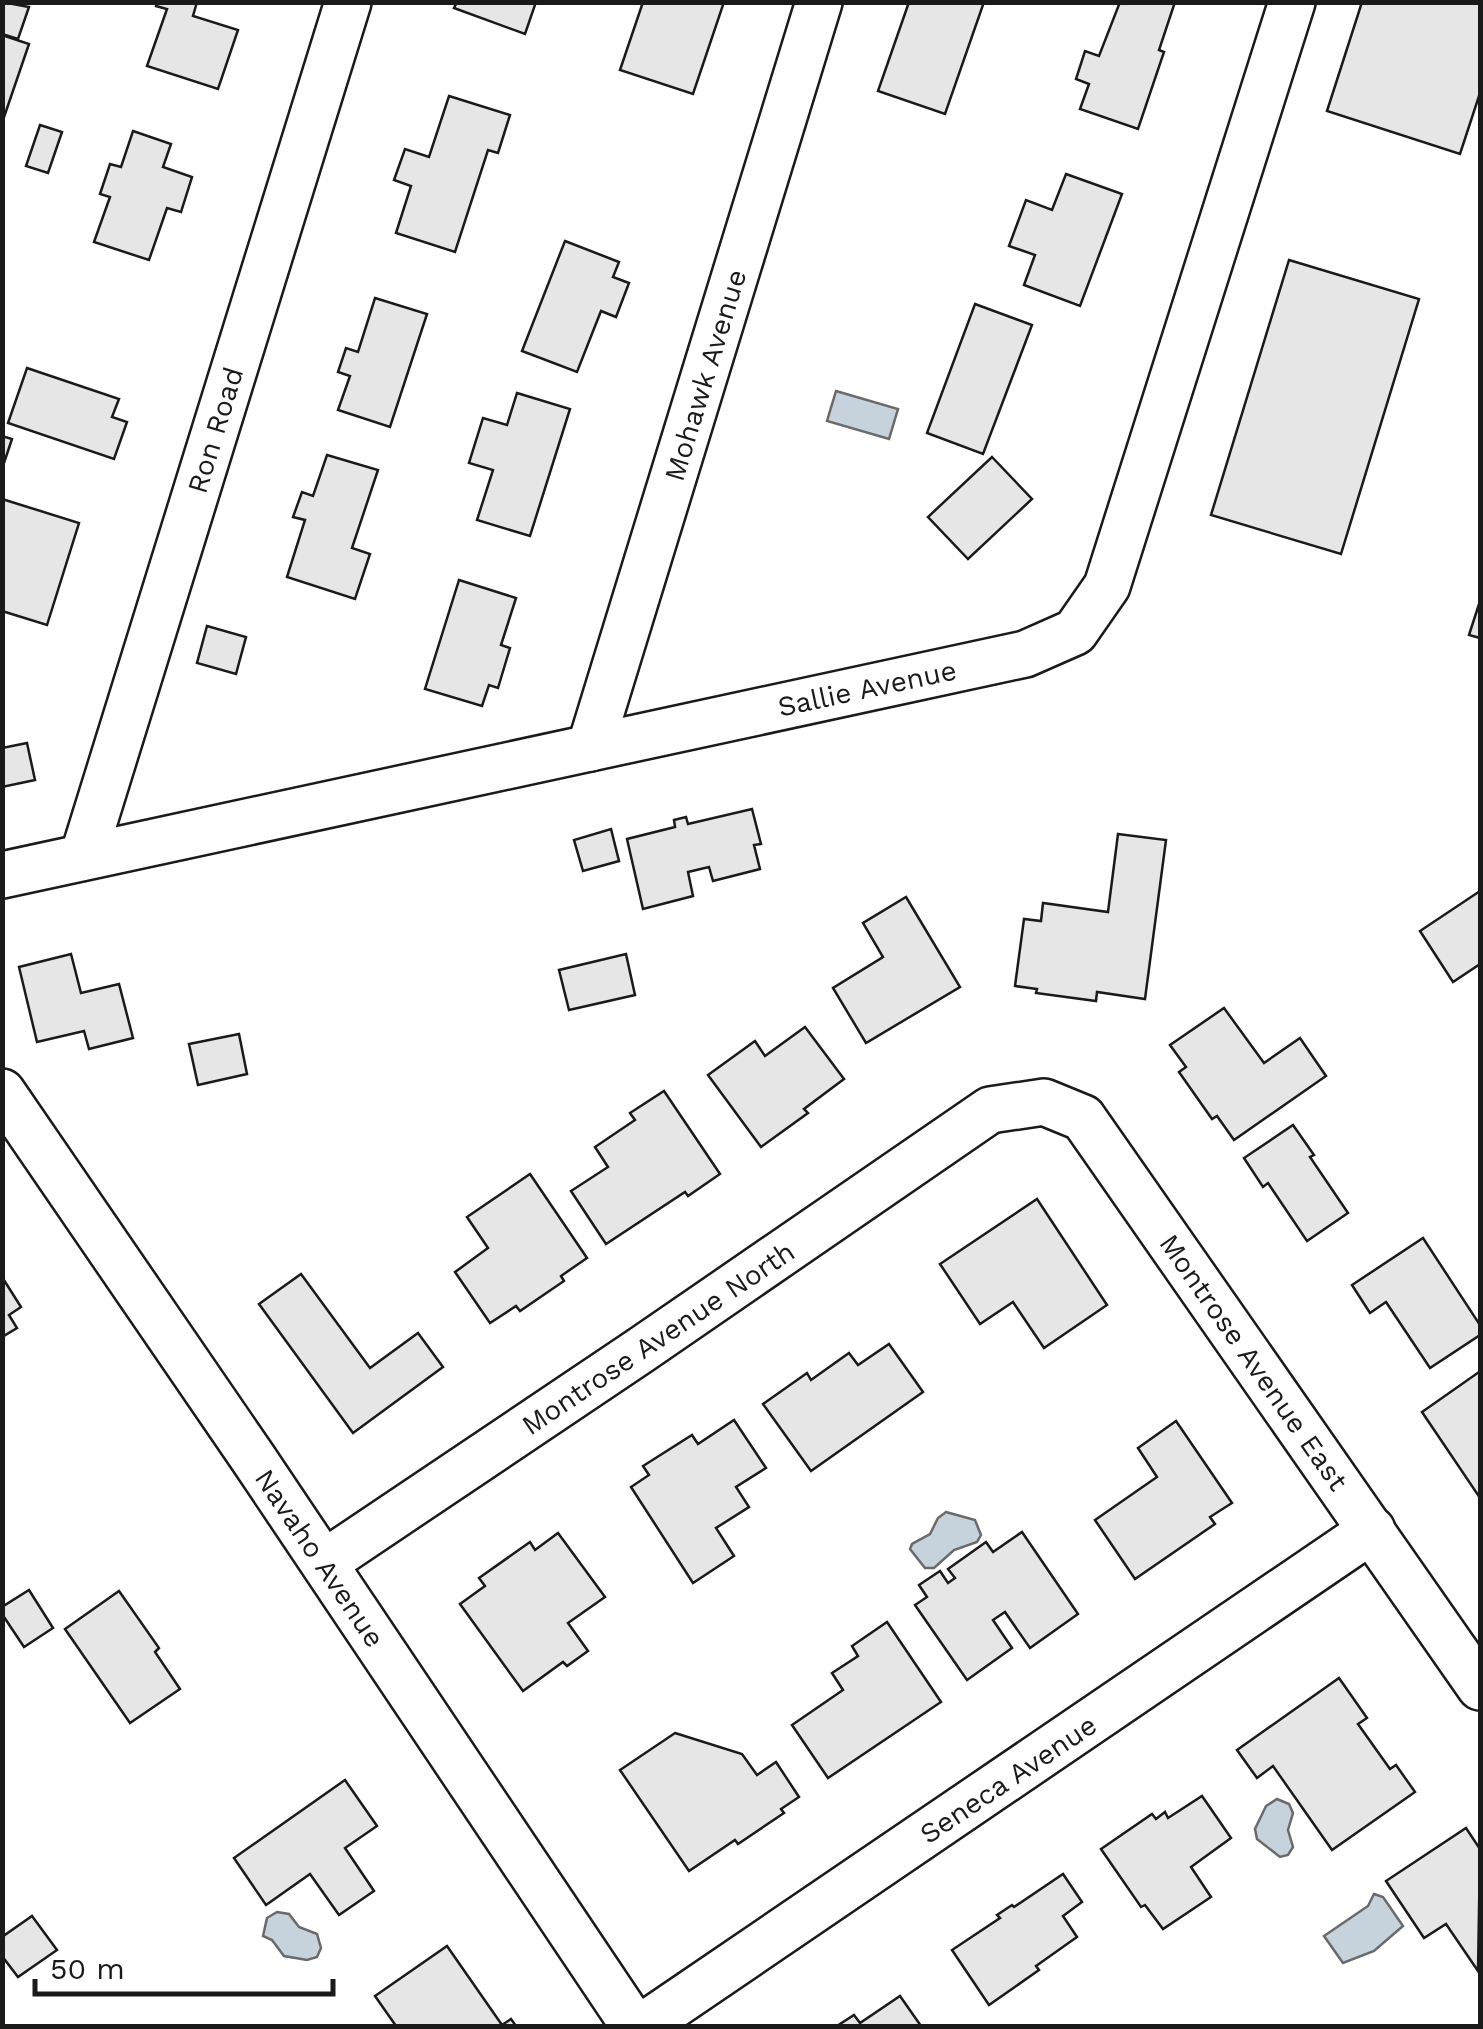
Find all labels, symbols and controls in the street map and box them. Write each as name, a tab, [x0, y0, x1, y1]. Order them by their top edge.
street label: Mohawk Avenue	[658, 265, 753, 485]
street label: Ron Road	[181, 363, 250, 497]
street label: Sallie Avenue	[775, 653, 959, 724]
street label: Montrose Avenue East	[1153, 1228, 1355, 1497]
street label: Montrose Avenue North	[516, 1235, 801, 1442]
street label: Navaho Avenue	[248, 1463, 391, 1653]
street label: Seneca Avenue	[914, 1708, 1103, 1851]
scale bar	[35, 1934, 332, 1996]
text: 50 m	[50, 1951, 125, 1986]

